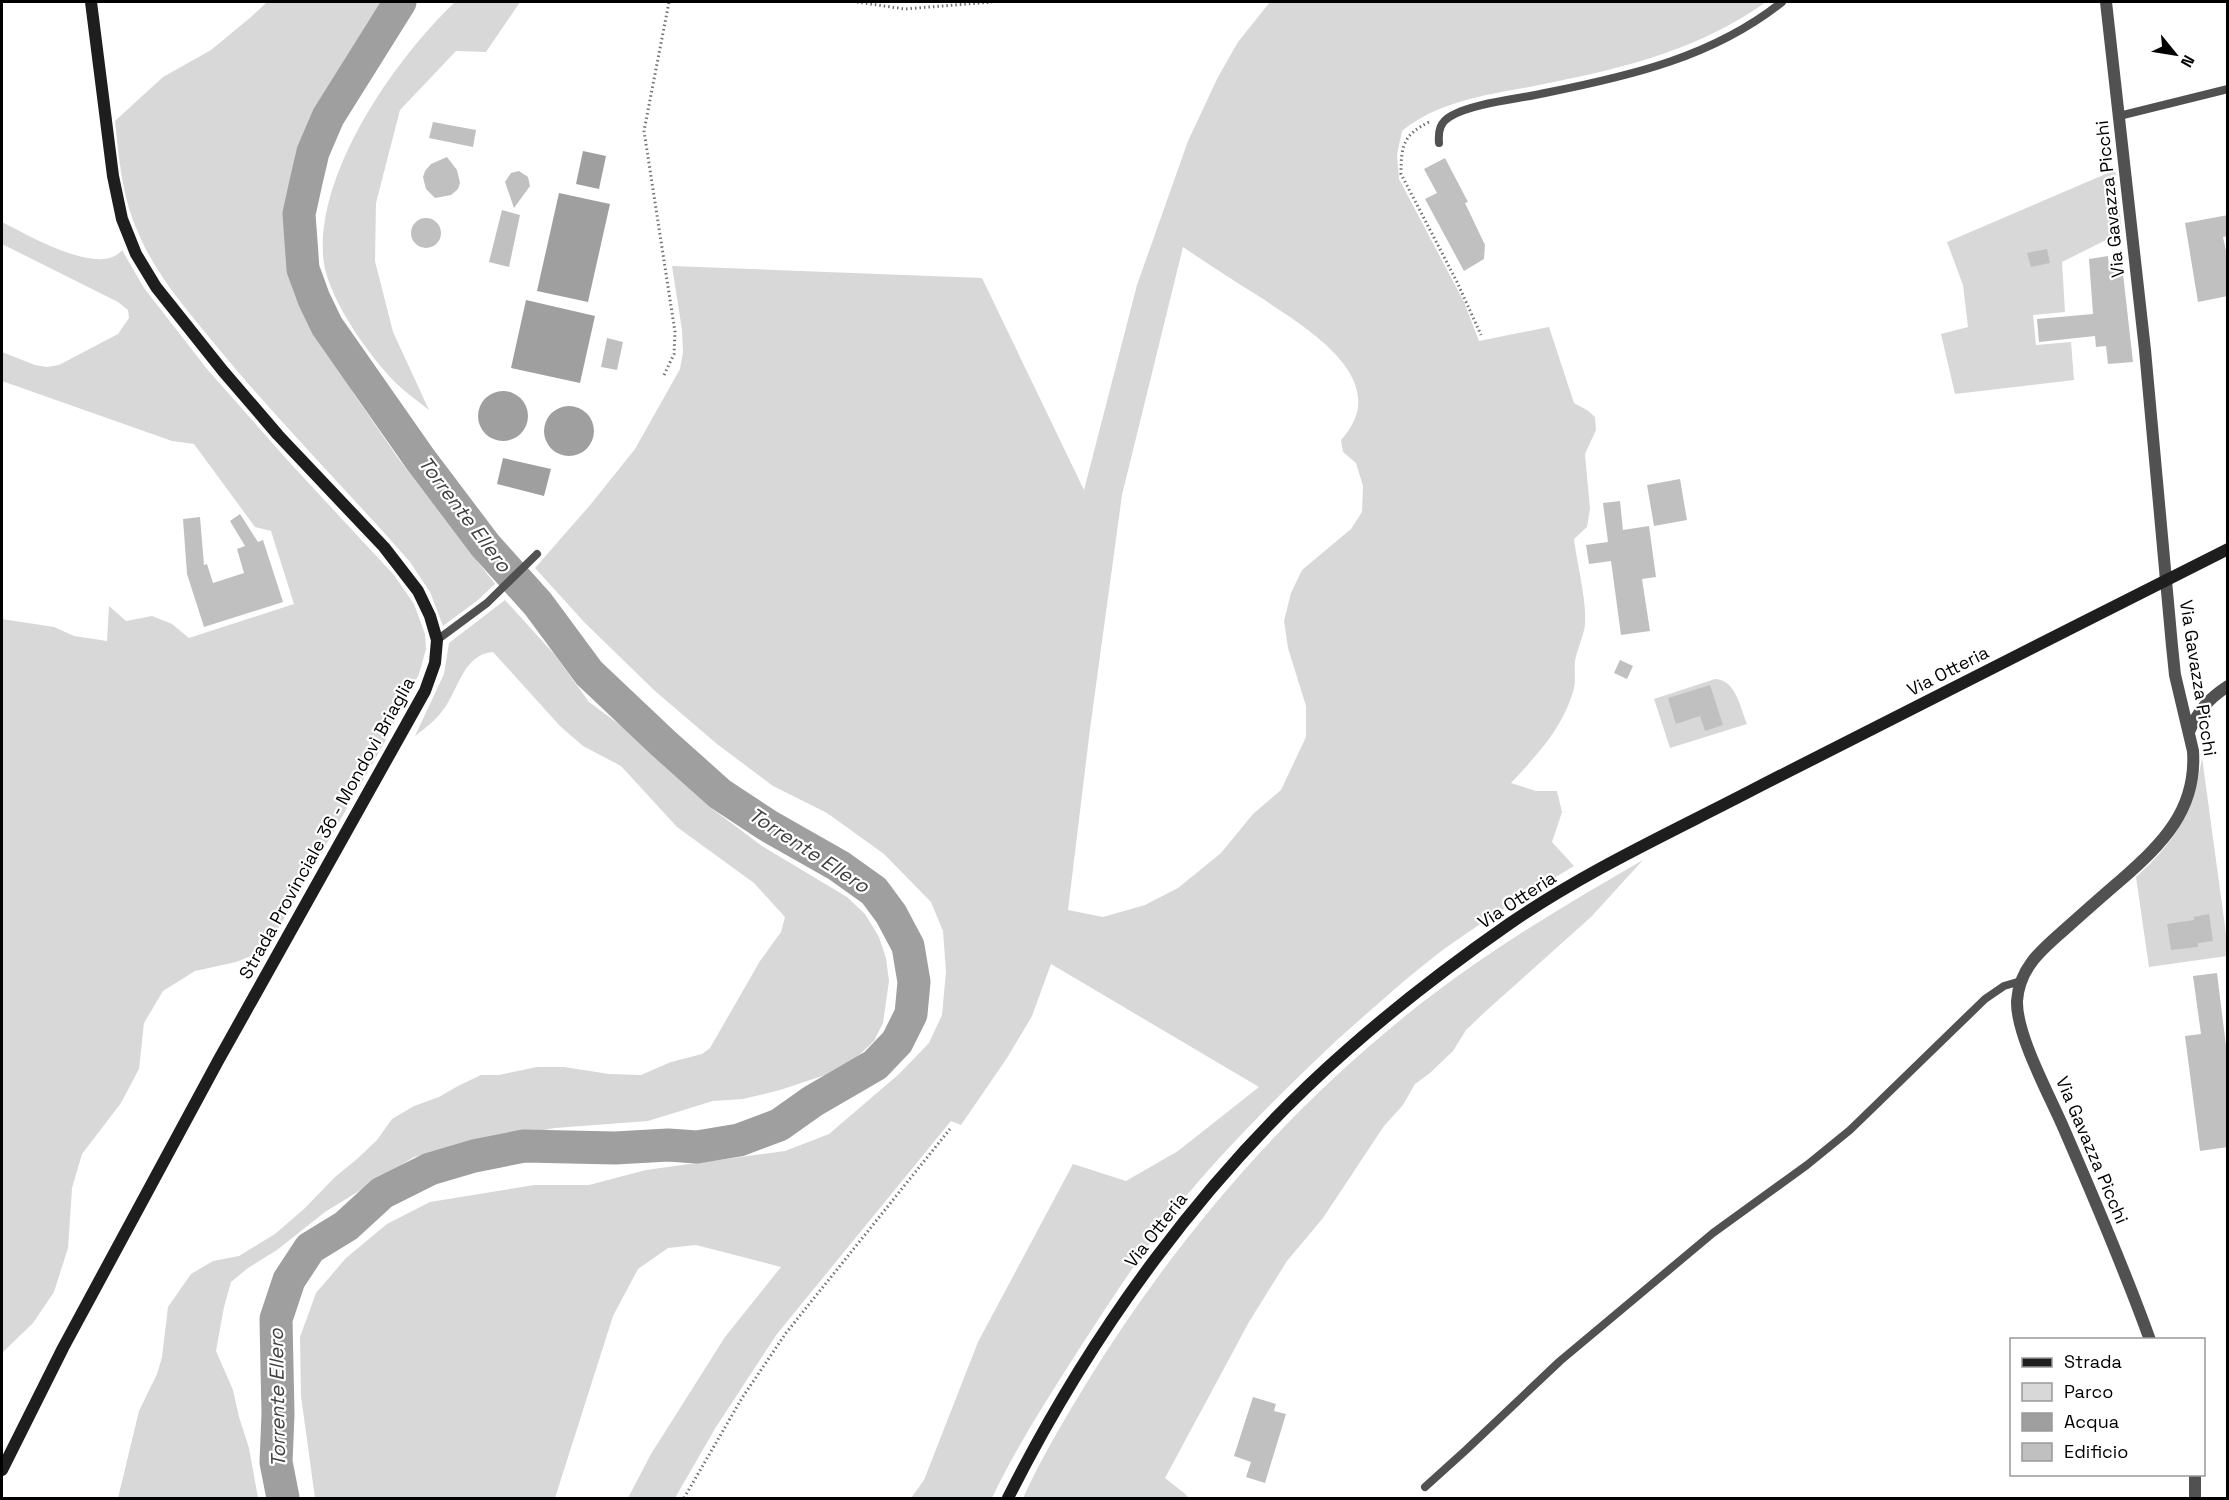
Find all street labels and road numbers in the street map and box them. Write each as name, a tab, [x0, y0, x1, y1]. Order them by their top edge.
street label: Via Gavazza Picchi	[2090, 119, 2129, 279]
street label: Via Gavazza Picchi	[2175, 598, 2222, 758]
street label: Via Otteria	[1903, 640, 1993, 701]
street label: Strada Provinciale 36 - Mondovì Briaglia	[234, 673, 420, 983]
street label: Via Otteria	[1473, 866, 1560, 933]
street label: Via Gavazza Picchi	[2051, 1073, 2134, 1227]
street label: Via Otteria	[1119, 1188, 1192, 1272]

